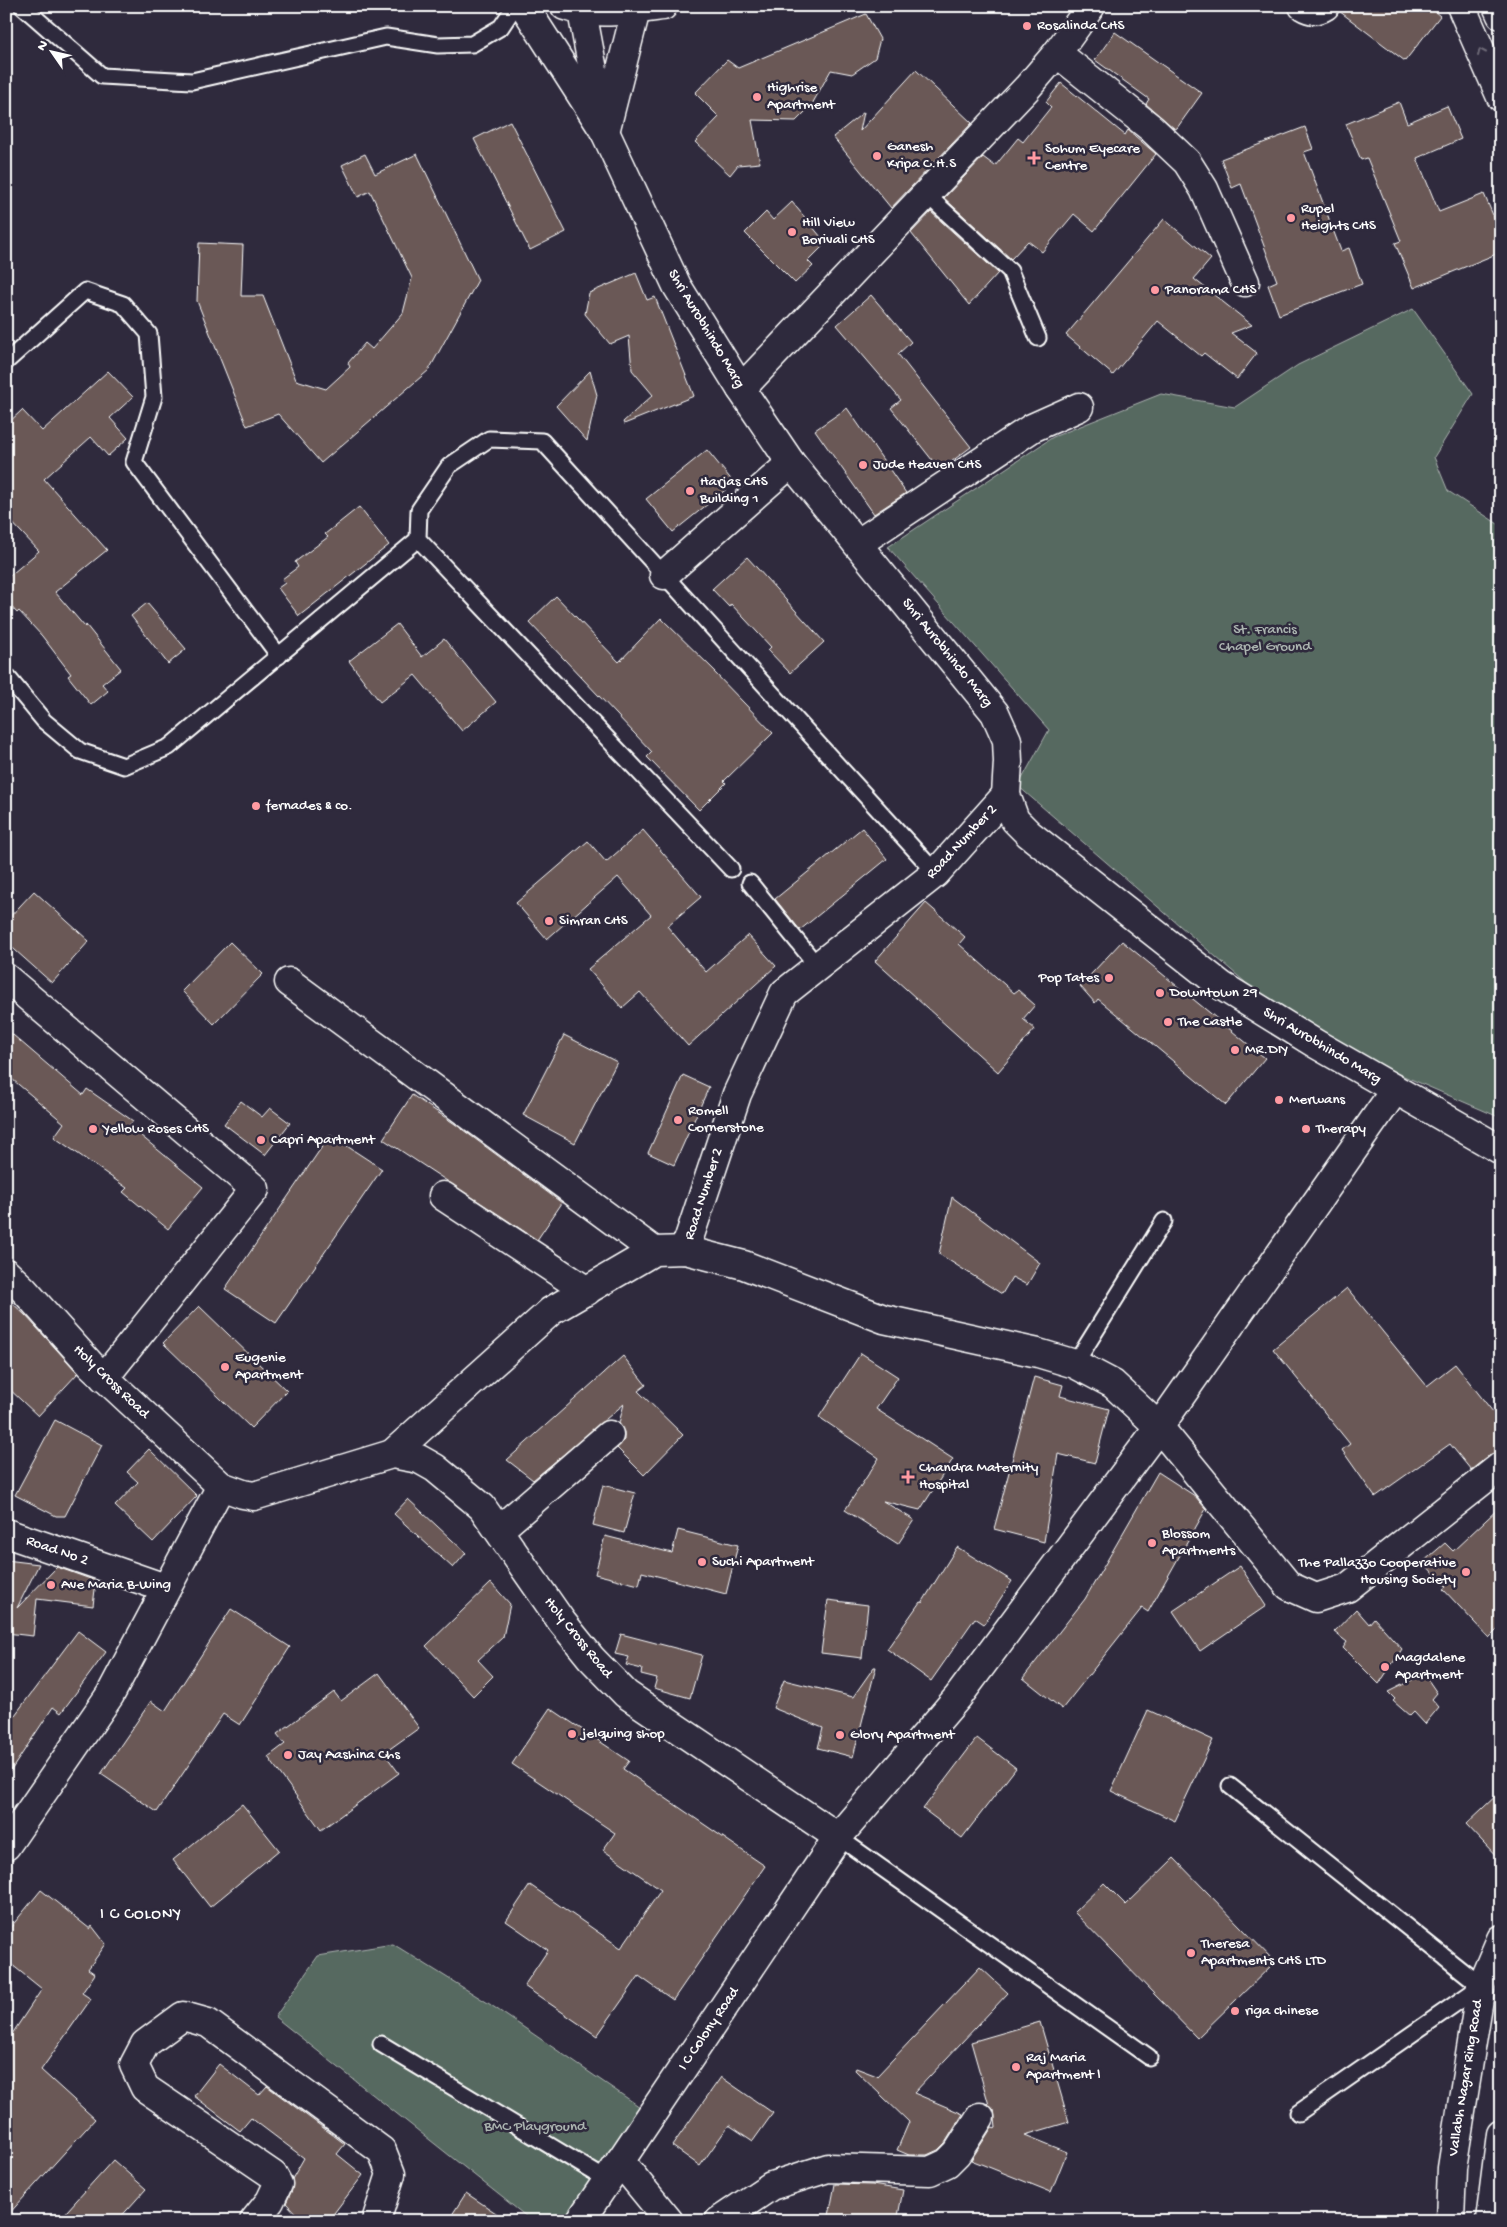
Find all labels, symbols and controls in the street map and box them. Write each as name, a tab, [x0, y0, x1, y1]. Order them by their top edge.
place label: Rosalinda CHS	[1037, 17, 1125, 35]
marker: Rosalinda CHS	[1021, 20, 1033, 32]
north arrow	[28, 28, 78, 78]
text: N	[34, 38, 53, 55]
one-way arrow	[1477, 48, 1487, 57]
place label: Highrise Apartment	[767, 79, 837, 114]
marker: Highrise Apartment	[751, 91, 763, 103]
place label: Ganesh Kripa C.H.S	[887, 138, 956, 173]
place label: Sohum Eyecare Centre	[1045, 140, 1140, 175]
marker: Ganesh Kripa C.H.S	[871, 150, 883, 162]
marker: Sohum Eyecare Centre	[1027, 151, 1041, 165]
place label: Rupel Heights CHS	[1301, 200, 1376, 235]
marker: Rupel Heights CHS	[1285, 212, 1297, 224]
place label: Hill View Borivali CHS	[801, 214, 875, 249]
marker: Hill View Borivali CHS	[786, 226, 798, 238]
street label: Shri Aurobhindo Marg	[663, 266, 749, 392]
place label: Panorama CHS	[1164, 281, 1256, 299]
marker: Panorama CHS	[1149, 284, 1161, 296]
place label: Jude Heaven CHS	[873, 456, 981, 474]
marker: Jude Heaven CHS	[857, 459, 869, 471]
place label: Harjas CHS Building 1	[699, 473, 768, 508]
marker: Harjas CHS Building 1	[684, 485, 696, 497]
street label: Shri Aurobhindo Marg	[897, 595, 997, 711]
park label: St. Francis Chapel Ground	[1219, 621, 1312, 656]
place label: fernades & co.	[265, 797, 353, 815]
marker: fernades & co.	[250, 800, 262, 812]
street label: Road Number 2	[923, 801, 1001, 883]
place label: Simran CHS	[559, 912, 628, 930]
marker: Simran CHS	[543, 915, 555, 927]
place label: Pop Tates	[1038, 969, 1099, 987]
marker: Pop Tates	[1103, 972, 1115, 984]
place label: Downtown 29	[1169, 984, 1258, 1002]
marker: Downtown 29	[1154, 987, 1166, 999]
street label: Shri Aurobhindo Marg	[1259, 1003, 1385, 1089]
place label: The Castle	[1177, 1013, 1243, 1031]
marker: The Castle	[1162, 1016, 1174, 1028]
place label: MR.DIY	[1245, 1041, 1288, 1059]
marker: MR.DIY	[1229, 1044, 1241, 1056]
place label: Merwans	[1289, 1091, 1346, 1109]
marker: Merwans	[1273, 1094, 1285, 1106]
place label: Romell Cornerstone	[688, 1102, 764, 1137]
marker: Romell Cornerstone	[672, 1114, 684, 1126]
place label: Yellow Roses CHS	[101, 1120, 209, 1138]
place label: Therapy	[1315, 1120, 1367, 1138]
marker: Yellow Roses CHS	[87, 1123, 99, 1135]
marker: Therapy	[1300, 1123, 1312, 1135]
place label: Capri Apartment	[271, 1131, 376, 1149]
marker: Capri Apartment	[255, 1134, 267, 1146]
street label: Road Number 2	[681, 1146, 727, 1242]
street label: Holy Cross Road	[69, 1341, 154, 1424]
place label: Eugenie Apartment	[235, 1349, 305, 1384]
marker: Eugenie Apartment	[219, 1361, 231, 1373]
place label: Chandra Maternity Hospital	[919, 1459, 1039, 1494]
marker: Chandra Maternity Hospital	[901, 1470, 915, 1484]
place label: Blossom Apartments	[1161, 1525, 1236, 1560]
street label: Road No 2	[23, 1532, 91, 1570]
marker: Blossom Apartments	[1146, 1537, 1158, 1549]
place label: Suchi Apartment	[712, 1553, 815, 1571]
place label: The Pallazzo Cooperative Housing Society	[1298, 1554, 1457, 1589]
marker: Suchi Apartment	[696, 1556, 708, 1568]
marker: The Pallazzo Cooperative Housing Society	[1460, 1566, 1472, 1578]
place label: Ave Maria B-Wing	[61, 1576, 171, 1594]
marker: Ave Maria B-Wing	[45, 1579, 57, 1591]
street label: Holy Cross Road	[540, 1594, 617, 1683]
place label: Magdalene Apartment	[1395, 1649, 1466, 1684]
marker: Magdalene Apartment	[1379, 1661, 1391, 1673]
place label: jelquing shop	[579, 1725, 665, 1743]
place label: Glory Apartment	[850, 1726, 956, 1744]
marker: jelquing shop	[566, 1728, 578, 1740]
marker: Glory Apartment	[834, 1729, 846, 1741]
place label: Jay Aashina Chs	[298, 1746, 400, 1764]
marker: Jay Aashina Chs	[282, 1749, 294, 1761]
district label: I C COLONY	[100, 1906, 182, 1925]
place label: Theresa Apartments CHS LTD	[1200, 1935, 1326, 1970]
marker: Theresa Apartments CHS LTD	[1185, 1947, 1197, 1959]
street label: I C Colony Road	[675, 1983, 744, 2074]
street label: Vallabh Nagar Ring Road	[1445, 1997, 1487, 2158]
place label: riga chinese	[1245, 2002, 1319, 2020]
marker: riga chinese	[1229, 2005, 1241, 2017]
place label: Raj Maria Apartment l	[1026, 2049, 1101, 2084]
marker: Raj Maria Apartment l	[1010, 2061, 1022, 2073]
park label: BMC Playground	[483, 2118, 587, 2136]

